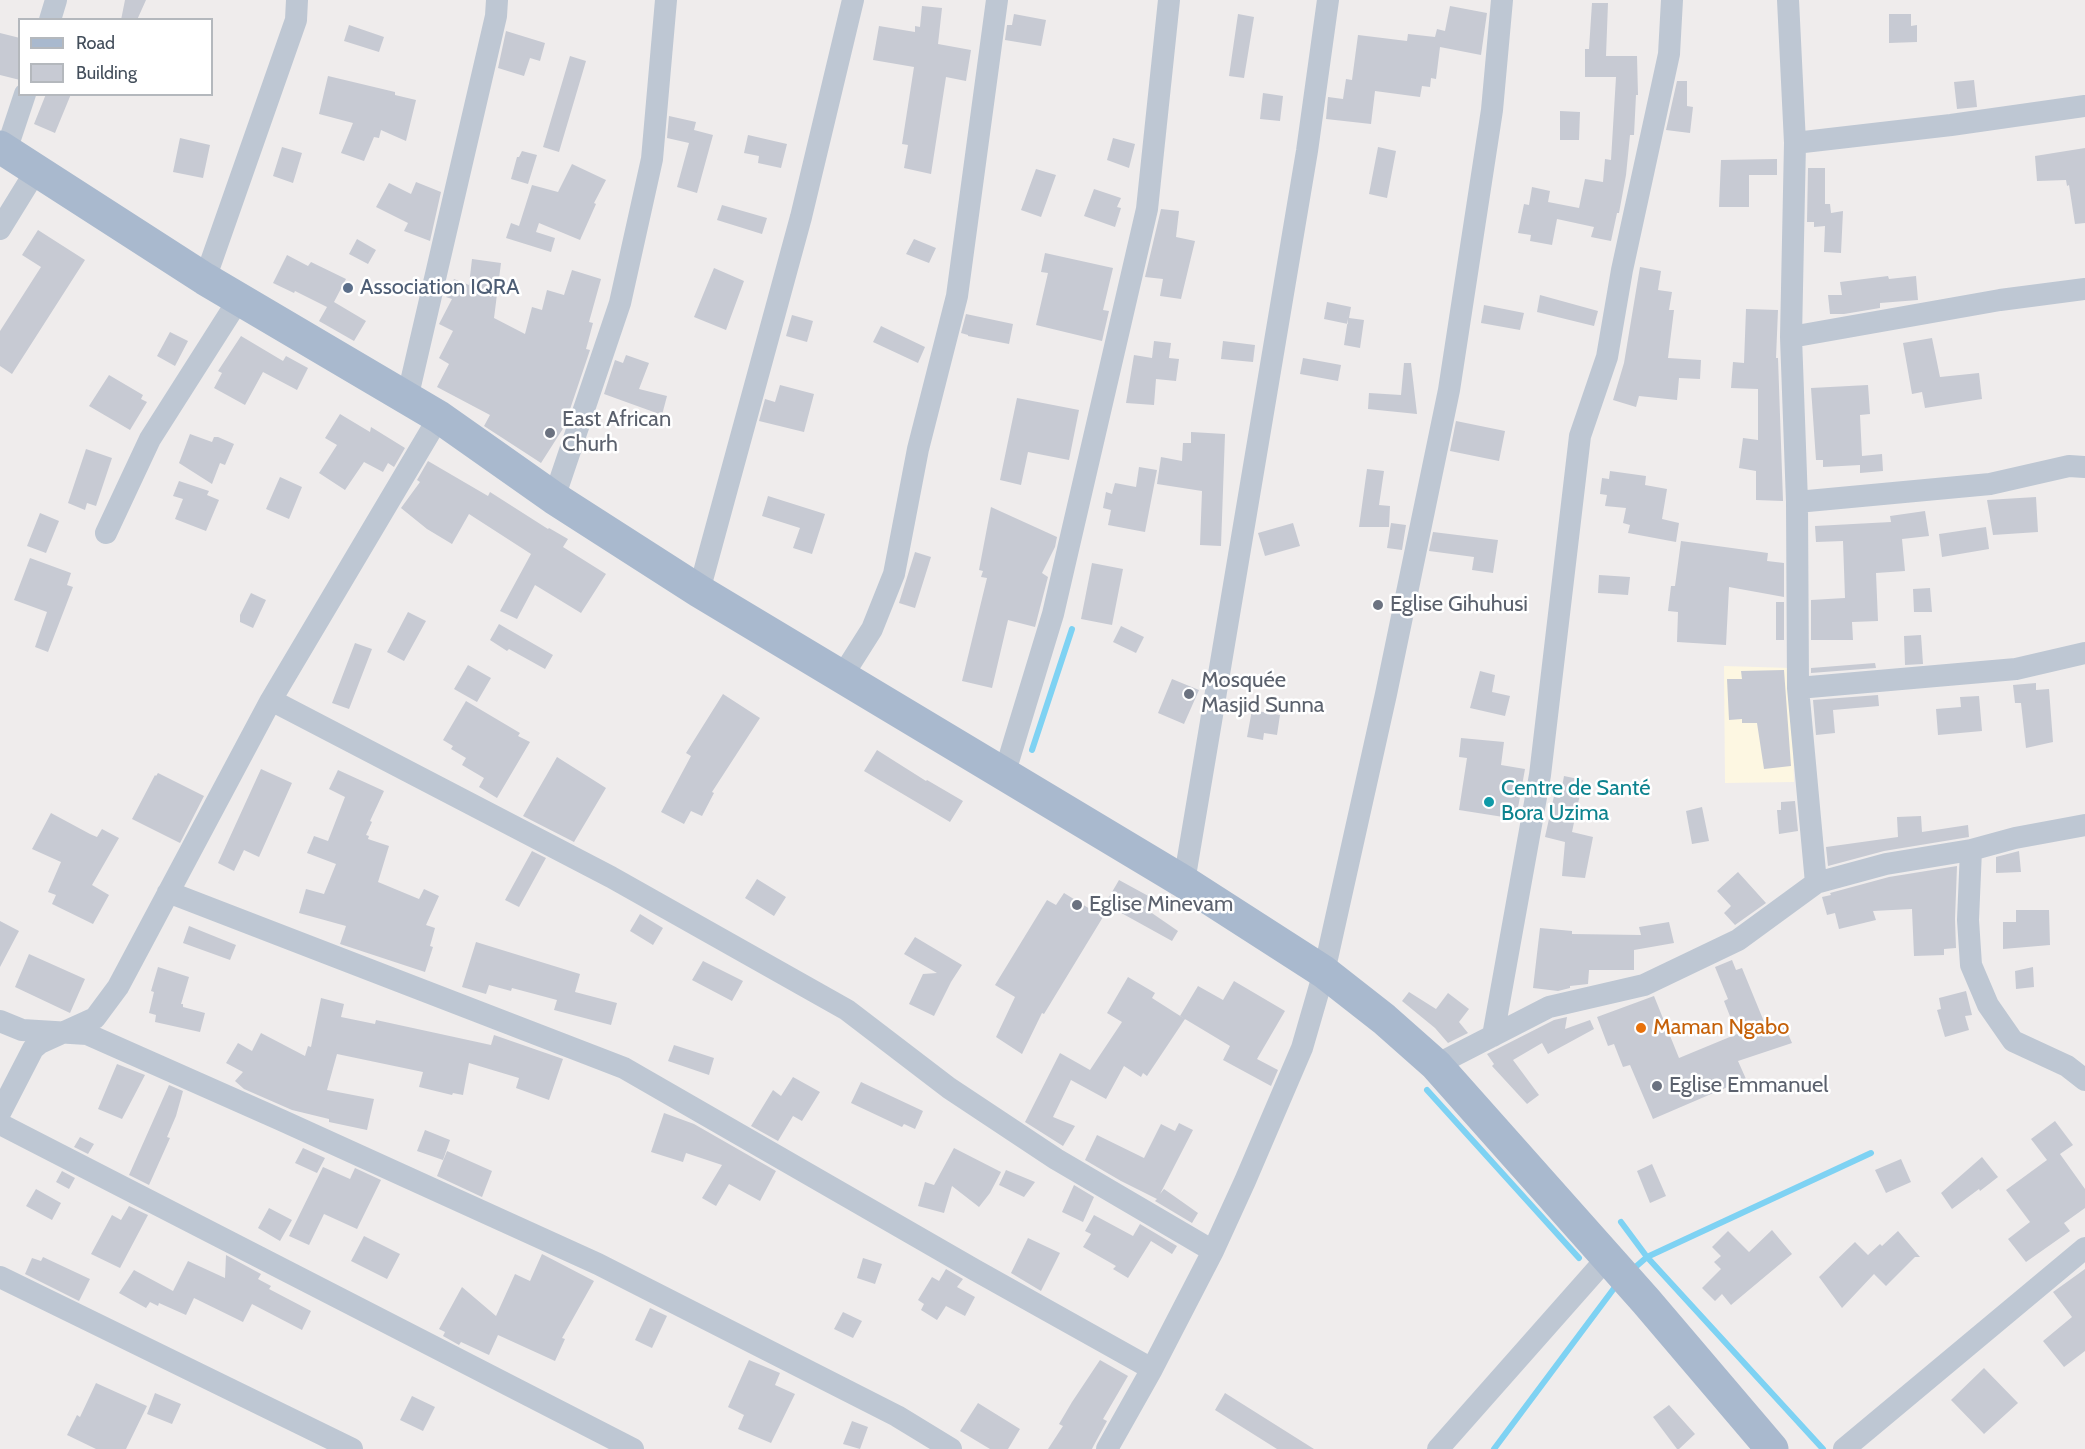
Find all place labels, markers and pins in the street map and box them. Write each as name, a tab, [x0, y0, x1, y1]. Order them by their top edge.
place label: Association IQRA	[360, 275, 520, 301]
marker: Association IQRA	[341, 281, 355, 295]
place label: East African Churh	[562, 407, 671, 458]
marker: East African Churh	[543, 426, 557, 440]
place label: Eglise Gihuhusi	[1390, 592, 1528, 618]
marker: Eglise Gihuhusi	[1371, 598, 1385, 612]
place label: Mosquée Masjid Sunna	[1201, 668, 1324, 720]
marker: Mosquée Masjid Sunna	[1182, 687, 1196, 701]
place label: Centre de Santé Bora Uzima	[1501, 776, 1650, 828]
marker: Centre de Santé Bora Uzima	[1482, 795, 1496, 809]
place label: Eglise Minevam	[1089, 892, 1233, 918]
marker: Eglise Minevam	[1070, 898, 1084, 912]
place label: Maman Ngabo	[1653, 1015, 1789, 1041]
marker: Maman Ngabo	[1634, 1021, 1648, 1035]
place label: Eglise Emmanuel	[1669, 1073, 1828, 1099]
marker: Eglise Emmanuel	[1650, 1079, 1664, 1093]

